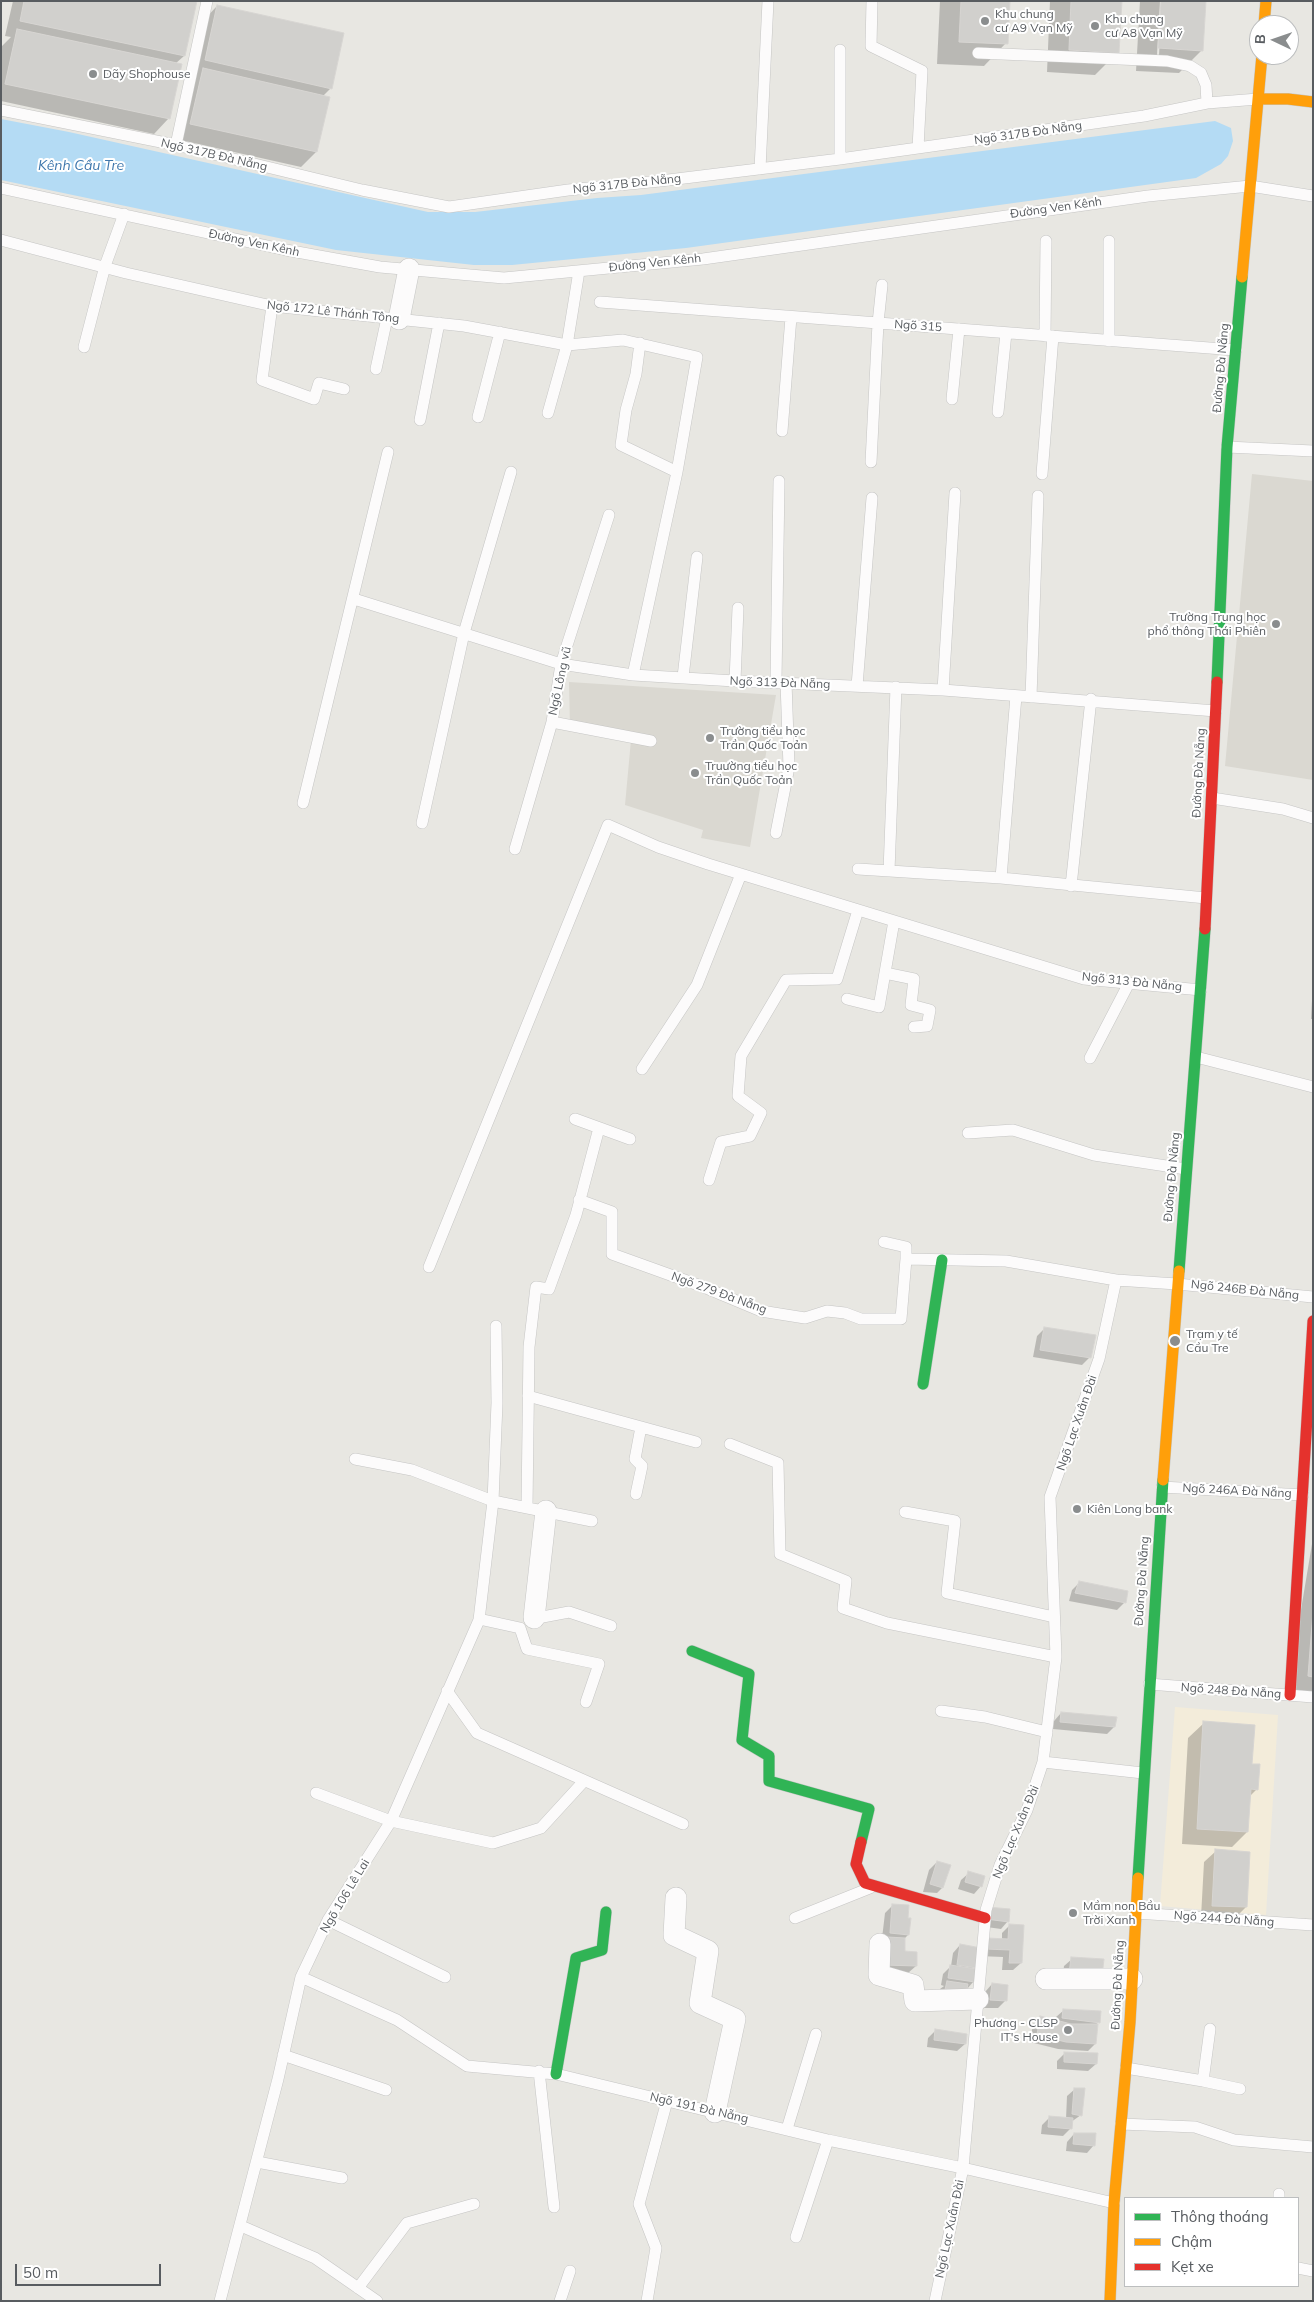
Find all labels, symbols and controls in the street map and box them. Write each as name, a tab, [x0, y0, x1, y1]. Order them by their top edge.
place label: Khu chung cư A9 Vạn Mỹ	[995, 7, 1073, 35]
place label: Khu chung cư A8 Vạn Mỹ	[1105, 12, 1183, 40]
marker: Khu chung cư A9 Vạn Mỹ	[979, 15, 991, 27]
north arrow	[1249, 15, 1299, 65]
marker: Khu chung cư A8 Vạn Mỹ	[1089, 20, 1101, 32]
text: B	[1251, 34, 1269, 45]
place label: Dãy Shophouse	[103, 67, 191, 81]
marker: Dãy Shophouse	[87, 68, 99, 80]
street label: Ngõ 317B Đà Nẵng	[973, 118, 1083, 148]
street label: Ngõ 317B Đà Nẵng	[159, 136, 269, 174]
water label: Kênh Cầu Tre	[38, 158, 124, 174]
street label: Ngõ 317B Đà Nẵng	[572, 171, 682, 197]
street label: Đường Ven Kênh	[1009, 194, 1103, 222]
street label: Đường Ven Kênh	[207, 226, 301, 260]
street label: Đường Ven Kênh	[608, 251, 702, 275]
street label: Ngõ 172 Lê Thánh Tông	[266, 298, 400, 326]
street label: Ngõ 315	[894, 317, 942, 335]
street label: Đường Đà Nẵng	[1210, 323, 1232, 413]
place label: Trường Trung học phổ thông Thái Phiên	[1148, 610, 1266, 638]
marker: Trường Trung học phổ thông Thái Phiên	[1270, 618, 1282, 630]
street label: Ngõ Lông vũ	[546, 645, 574, 717]
street label: Ngõ 313 Đà Nẵng	[729, 674, 831, 692]
place label: Trường tiểu học Trần Quốc Toản	[720, 724, 808, 752]
street label: Đường Đà Nẵng	[1189, 728, 1209, 818]
marker: Trường tiểu học Trần Quốc Toản	[704, 732, 716, 744]
place label: Truường tiểu học Trần Quốc Toản	[705, 759, 797, 787]
marker: Truường tiểu học Trần Quốc Toản	[689, 767, 701, 779]
street label: Ngõ 313 Đà Nẵng	[1081, 970, 1183, 994]
street label: Đường Đà Nẵng	[1161, 1132, 1183, 1222]
street label: Ngõ 279 Đà Nẵng	[669, 1269, 769, 1317]
street label: Ngõ 246B Đà Nẵng	[1190, 1277, 1300, 1303]
place label: Trạm y tế Cầu Tre	[1186, 1327, 1238, 1355]
marker: Trạm y tế Cầu Tre	[1168, 1334, 1182, 1348]
street label: Ngõ Lạc Xuân Đài	[1054, 1373, 1100, 1473]
street label: Ngõ 246A Đà Nẵng	[1182, 1481, 1292, 1501]
place label: Kiên Long bank	[1087, 1502, 1172, 1516]
marker: Kiên Long bank	[1071, 1503, 1083, 1515]
street label: Đường Đà Nẵng	[1132, 1536, 1152, 1626]
street label: Ngõ 248 Đà Nẵng	[1180, 1680, 1282, 1702]
street label: Ngõ Lạc Xuân Đài	[990, 1783, 1042, 1881]
street label: Ngõ 106 Lê Lai	[317, 1856, 373, 1936]
place label: Mầm non Bầu Trời Xanh	[1083, 1899, 1160, 1927]
marker: Mầm non Bầu Trời Xanh	[1067, 1907, 1079, 1919]
street label: Ngõ 244 Đà Nẵng	[1173, 1908, 1275, 1930]
street label: Đường Đà Nẵng	[1108, 1940, 1128, 2030]
place label: Phương - CLSP IT's House	[974, 2016, 1058, 2044]
marker: Phương - CLSP IT's House	[1062, 2024, 1074, 2036]
street label: Ngõ 191 Đà Nẵng	[648, 2090, 750, 2126]
street label: Ngõ Lạc Xuân Đài	[933, 2179, 967, 2279]
legend	[1124, 2197, 1299, 2287]
text: Thông thoáng	[1171, 2207, 1269, 2226]
text: Chậm	[1171, 2232, 1212, 2251]
scale bar	[18, 2254, 164, 2286]
text: Kẹt xe	[1171, 2257, 1214, 2276]
text: 50 m	[23, 2263, 58, 2282]

